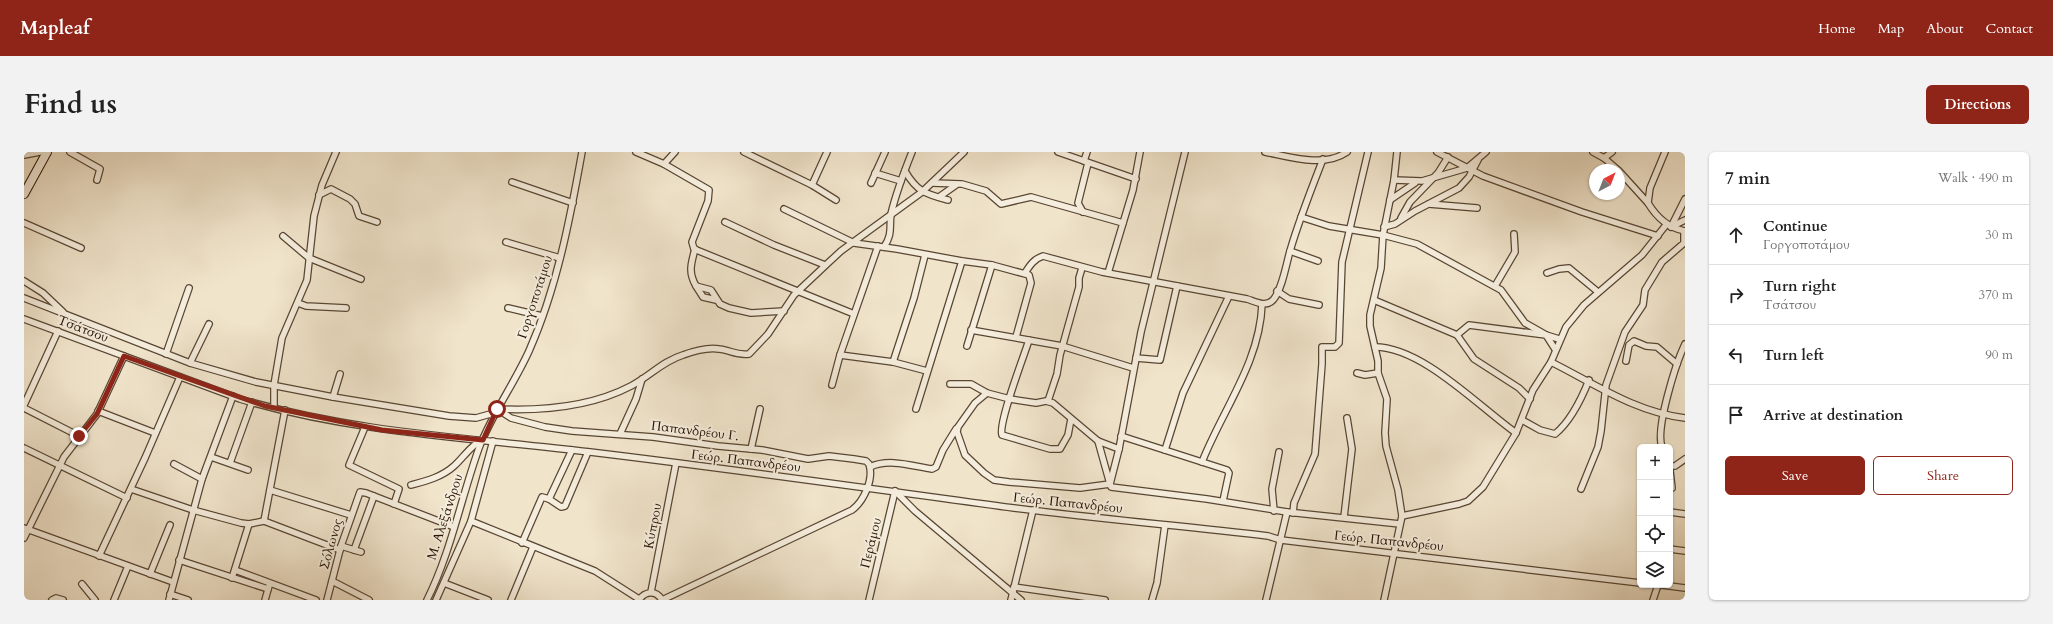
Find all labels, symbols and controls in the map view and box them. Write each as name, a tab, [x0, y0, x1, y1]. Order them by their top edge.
text: Mapleaf	[20, 15, 90, 41]
text: Home	[1818, 19, 1856, 38]
text: Map	[1878, 19, 1904, 38]
text: About	[1926, 19, 1963, 38]
text: Contact	[1985, 19, 2033, 38]
text: Find us	[24, 85, 117, 123]
button: Directions	[1926, 85, 2029, 124]
north arrow	[1589, 164, 1625, 200]
text: 7 min	[1725, 167, 1770, 190]
text: Walk · 490 m	[1938, 169, 2013, 187]
text: Continue	[1763, 216, 1828, 236]
icon: ahead	[1725, 224, 1747, 246]
text: 30 m	[1985, 226, 2013, 244]
text: Γοργοποτάμου	[1763, 236, 1850, 254]
street label: Γοργοποτάμου	[513, 253, 557, 341]
text: Turn right	[1763, 276, 1836, 296]
icon: right	[1725, 284, 1747, 306]
text: 370 m	[1979, 286, 2013, 304]
text: Τσάτσου	[1763, 296, 1816, 314]
street label: Τσάτσου	[55, 311, 111, 347]
icon: left	[1725, 344, 1747, 366]
text: Turn left	[1763, 345, 1824, 365]
text: 90 m	[1985, 346, 2013, 364]
route start	[488, 400, 506, 418]
icon: arrive	[1725, 404, 1747, 426]
text: Arrive at destination	[1763, 405, 1903, 425]
street label: Παπανδρέου Γ.	[650, 417, 740, 445]
route end	[70, 427, 88, 445]
map controls	[1637, 444, 1673, 588]
button: +	[1637, 444, 1673, 480]
street label: Γεώρ. Παπανδρέου	[690, 445, 802, 477]
button: Save	[1725, 456, 1865, 495]
button: Share	[1873, 456, 2013, 495]
street label: Μ. Αλεξάνδρου	[423, 471, 467, 562]
button: −	[1637, 480, 1673, 516]
street label: Γεώρ. Παπανδρέου	[1012, 488, 1124, 518]
street label: Κύπρου	[640, 501, 666, 550]
street label: Σόλωνος	[315, 516, 347, 571]
street label: Περάμου	[856, 516, 886, 570]
button: locate	[1637, 516, 1673, 552]
street label: Γεώρ. Παπανδρέου	[1333, 526, 1445, 556]
button: layers	[1637, 552, 1673, 588]

